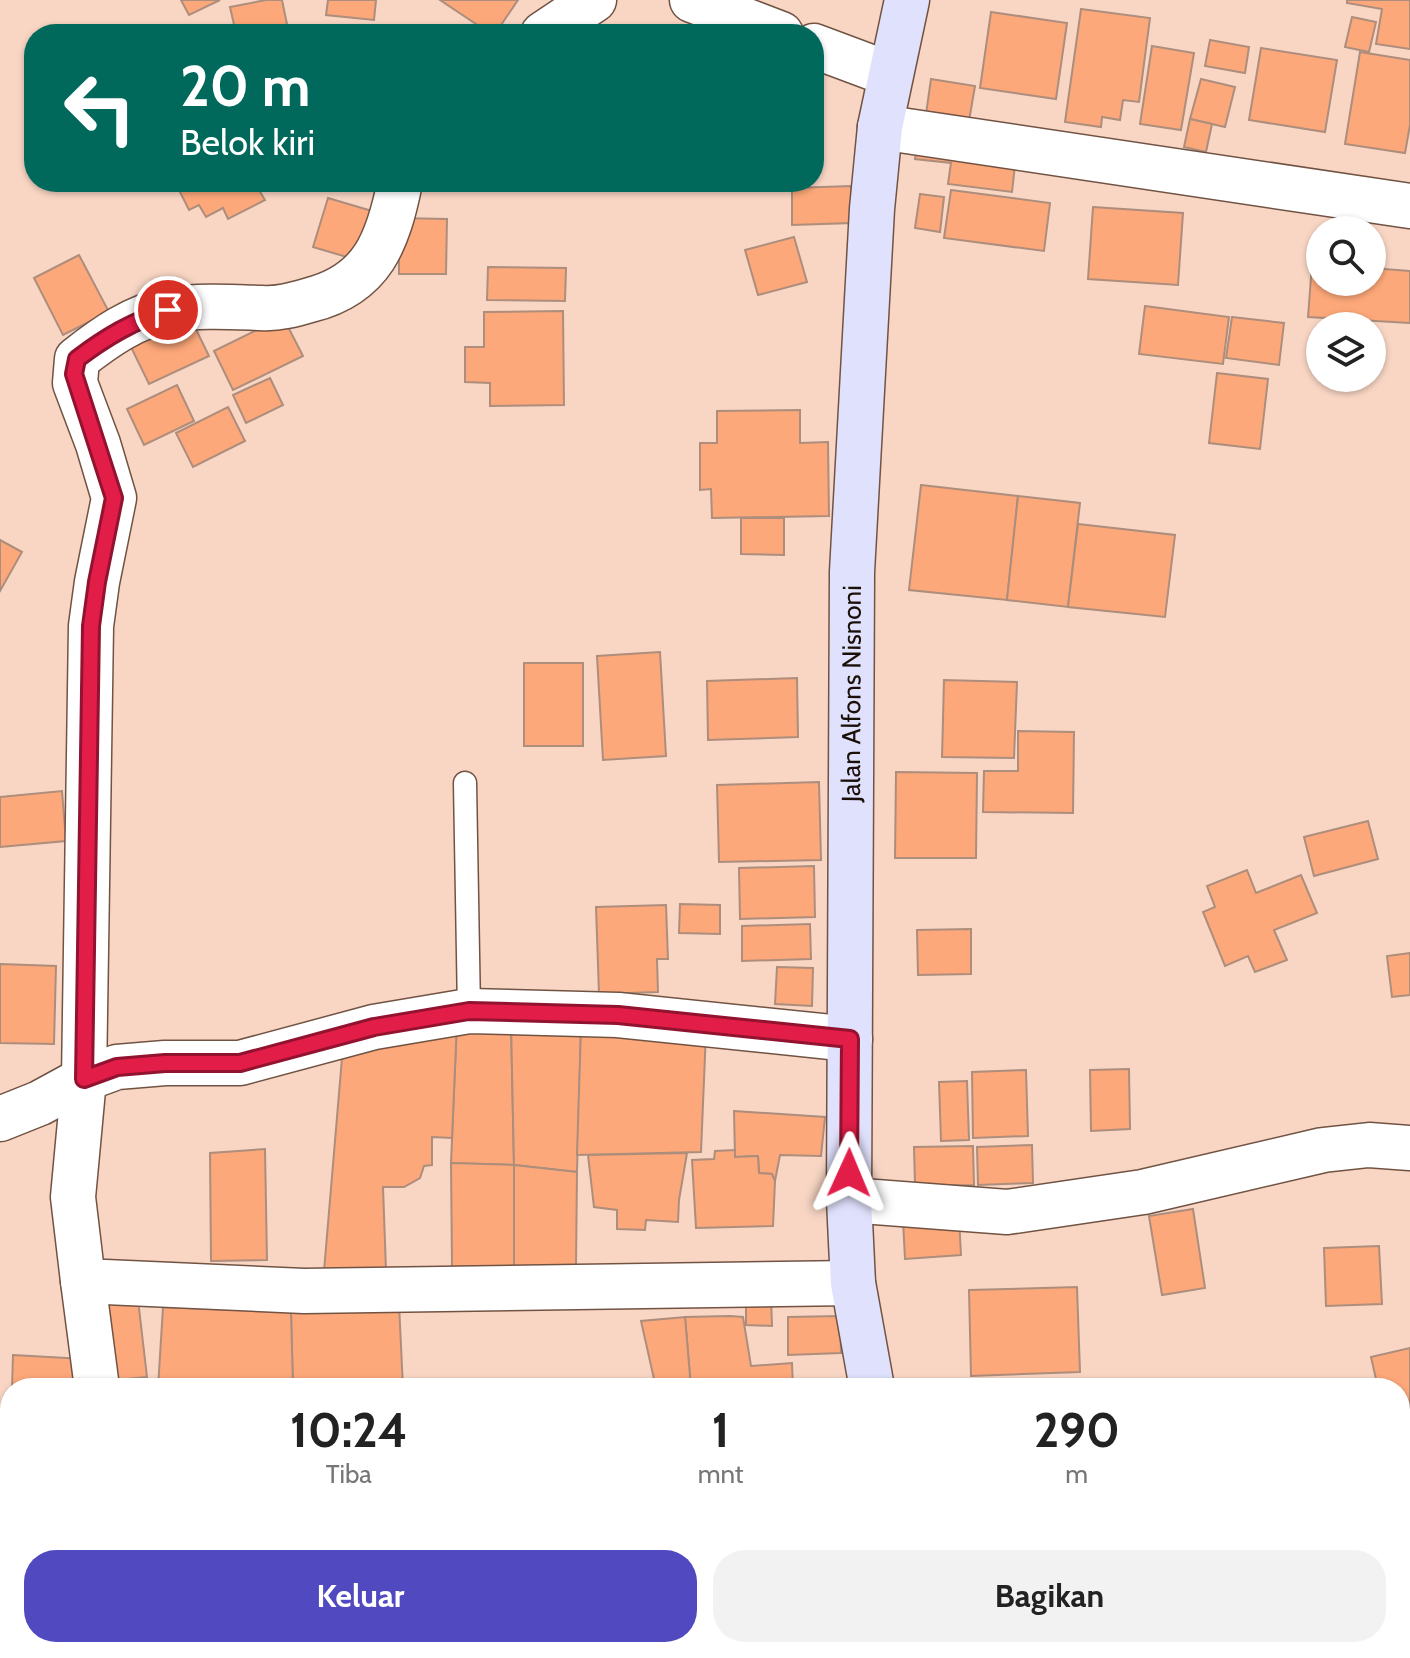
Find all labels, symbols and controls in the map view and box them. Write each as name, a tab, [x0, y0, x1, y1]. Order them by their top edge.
text: 20 m	[180, 52, 310, 120]
icon: left	[48, 56, 152, 160]
text: Belok kiri	[180, 120, 315, 164]
map controls	[1306, 216, 1386, 392]
button: search	[1306, 216, 1386, 296]
pin	[134, 276, 202, 344]
icon: arrive	[146, 288, 190, 332]
button: layers	[1306, 312, 1386, 392]
street label: Jalan Alfons Nisnoni	[835, 585, 868, 803]
position arrow	[807, 1131, 891, 1215]
text: 10:24	[290, 1401, 408, 1459]
text: 1	[712, 1401, 729, 1459]
text: 290	[1034, 1401, 1120, 1459]
text: Tiba	[326, 1458, 372, 1490]
text: mnt	[698, 1458, 744, 1490]
text: m	[1065, 1458, 1088, 1490]
button: Keluar	[24, 1550, 697, 1642]
button: Bagikan	[713, 1550, 1386, 1642]

